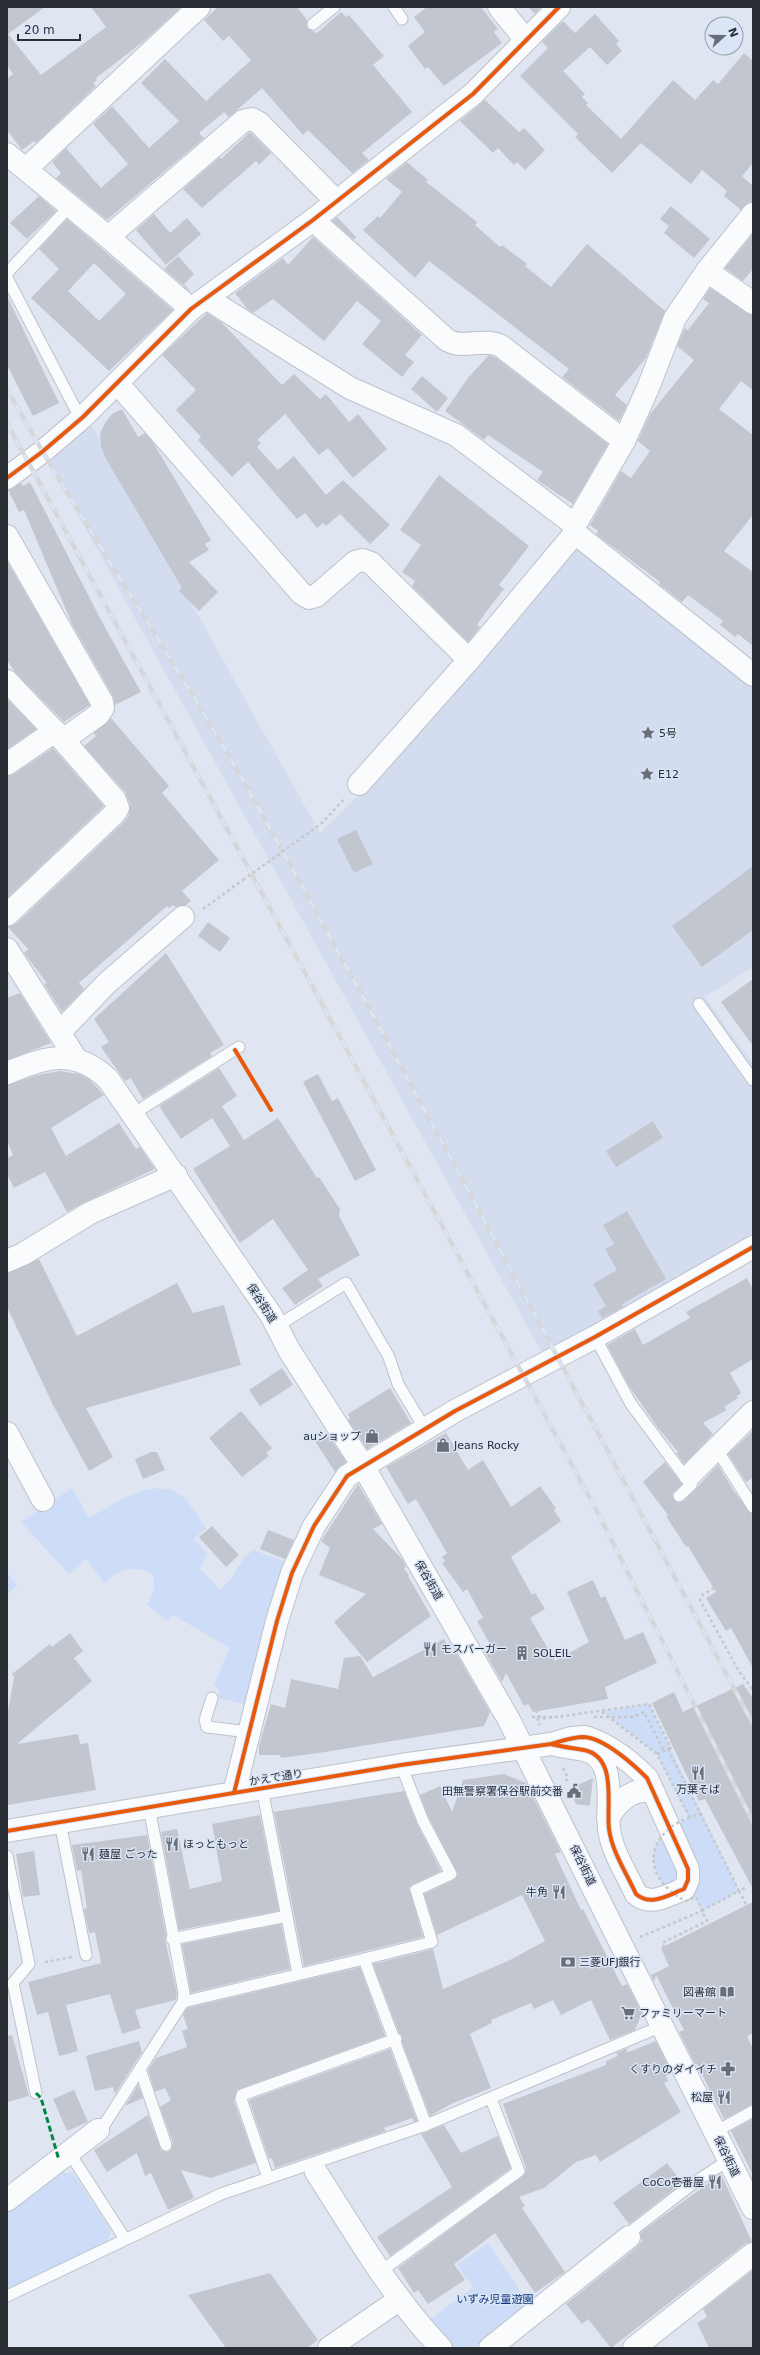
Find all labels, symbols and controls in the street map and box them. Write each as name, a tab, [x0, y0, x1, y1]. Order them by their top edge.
scale bar	[18, 16, 80, 42]
north arrow	[704, 16, 744, 56]
text: 20 m	[24, 23, 55, 37]
text: N	[725, 26, 741, 39]
place icon: 5号	[640, 725, 656, 741]
place label: 5号	[659, 727, 677, 740]
place icon: E12	[639, 766, 655, 782]
place label: E12	[658, 768, 679, 781]
street label: 保谷街道	[244, 1281, 279, 1325]
shop icon: auショップ	[364, 1428, 380, 1444]
place label: auショップ	[303, 1430, 361, 1443]
shop icon: Jeans Rocky	[435, 1437, 451, 1453]
place label: Jeans Rocky	[453, 1439, 520, 1452]
street label: 保谷街道	[412, 1558, 445, 1603]
restaurant icon: モスバーガー	[422, 1641, 438, 1657]
place label: モスバーガー	[441, 1643, 507, 1656]
building icon: SOLEIL	[514, 1645, 530, 1661]
place label: SOLEIL	[533, 1647, 572, 1660]
restaurant icon: 万葉そば	[690, 1765, 706, 1781]
street label: かえで通り	[248, 1767, 304, 1788]
public building icon: 田無警察署保谷駅前交番	[566, 1783, 582, 1799]
place label: 万葉そば	[676, 1783, 720, 1796]
place label: 田無警察署保谷駅前交番	[442, 1785, 563, 1798]
restaurant icon: ほっともっと	[164, 1836, 180, 1852]
place label: ほっともっと	[183, 1838, 249, 1851]
street label: 保谷街道	[567, 1843, 598, 1888]
restaurant icon: 麺屋 ごった	[80, 1846, 96, 1862]
place label: 麺屋 ごった	[99, 1848, 158, 1861]
restaurant icon: 牛角	[551, 1884, 567, 1900]
place label: 牛角	[526, 1886, 548, 1899]
bank icon: 三菱UFJ銀行	[560, 1954, 576, 1970]
place label: 三菱UFJ銀行	[579, 1956, 641, 1969]
library icon: 図書館	[719, 1984, 735, 2000]
place label: 図書館	[683, 1986, 716, 1999]
supermarket icon: ファミリーマート	[620, 2005, 636, 2021]
place label: ファミリーマート	[639, 2007, 727, 2020]
pharmacy icon: くすりのダイイチ	[720, 2061, 736, 2077]
place label: くすりのダイイチ	[629, 2063, 717, 2076]
restaurant icon: 松屋	[716, 2089, 732, 2105]
place label: 松屋	[691, 2091, 713, 2104]
street label: 保谷街道	[711, 2134, 742, 2179]
restaurant icon: CoCo壱番屋	[707, 2174, 723, 2190]
place label: CoCo壱番屋	[642, 2176, 704, 2189]
park label: いずみ児童遊園	[457, 2293, 534, 2306]

